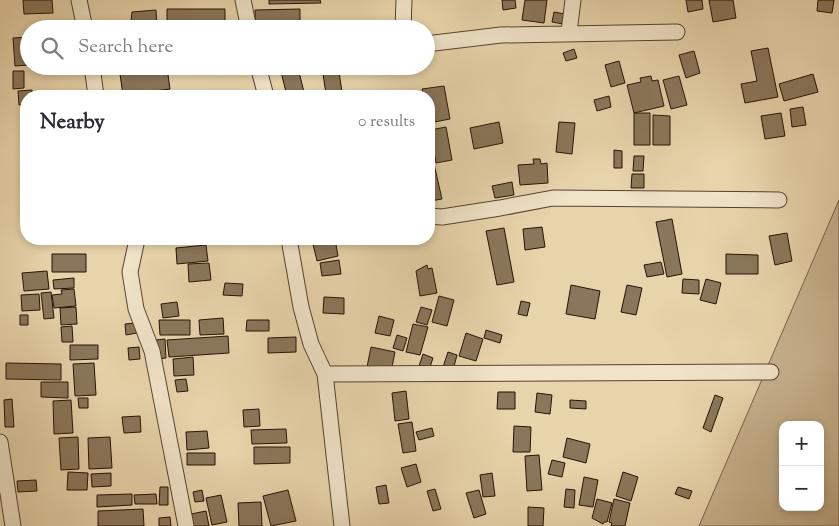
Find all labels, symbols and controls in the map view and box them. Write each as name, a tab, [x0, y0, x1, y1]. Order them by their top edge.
search box	[20, 20, 435, 75]
icon: search	[38, 34, 66, 62]
text: Search here	[78, 34, 173, 61]
text: Nearby	[40, 108, 105, 138]
text: 0 results	[358, 111, 415, 134]
map controls	[779, 421, 824, 511]
button: +	[779, 421, 824, 466]
button: −	[779, 466, 824, 511]

